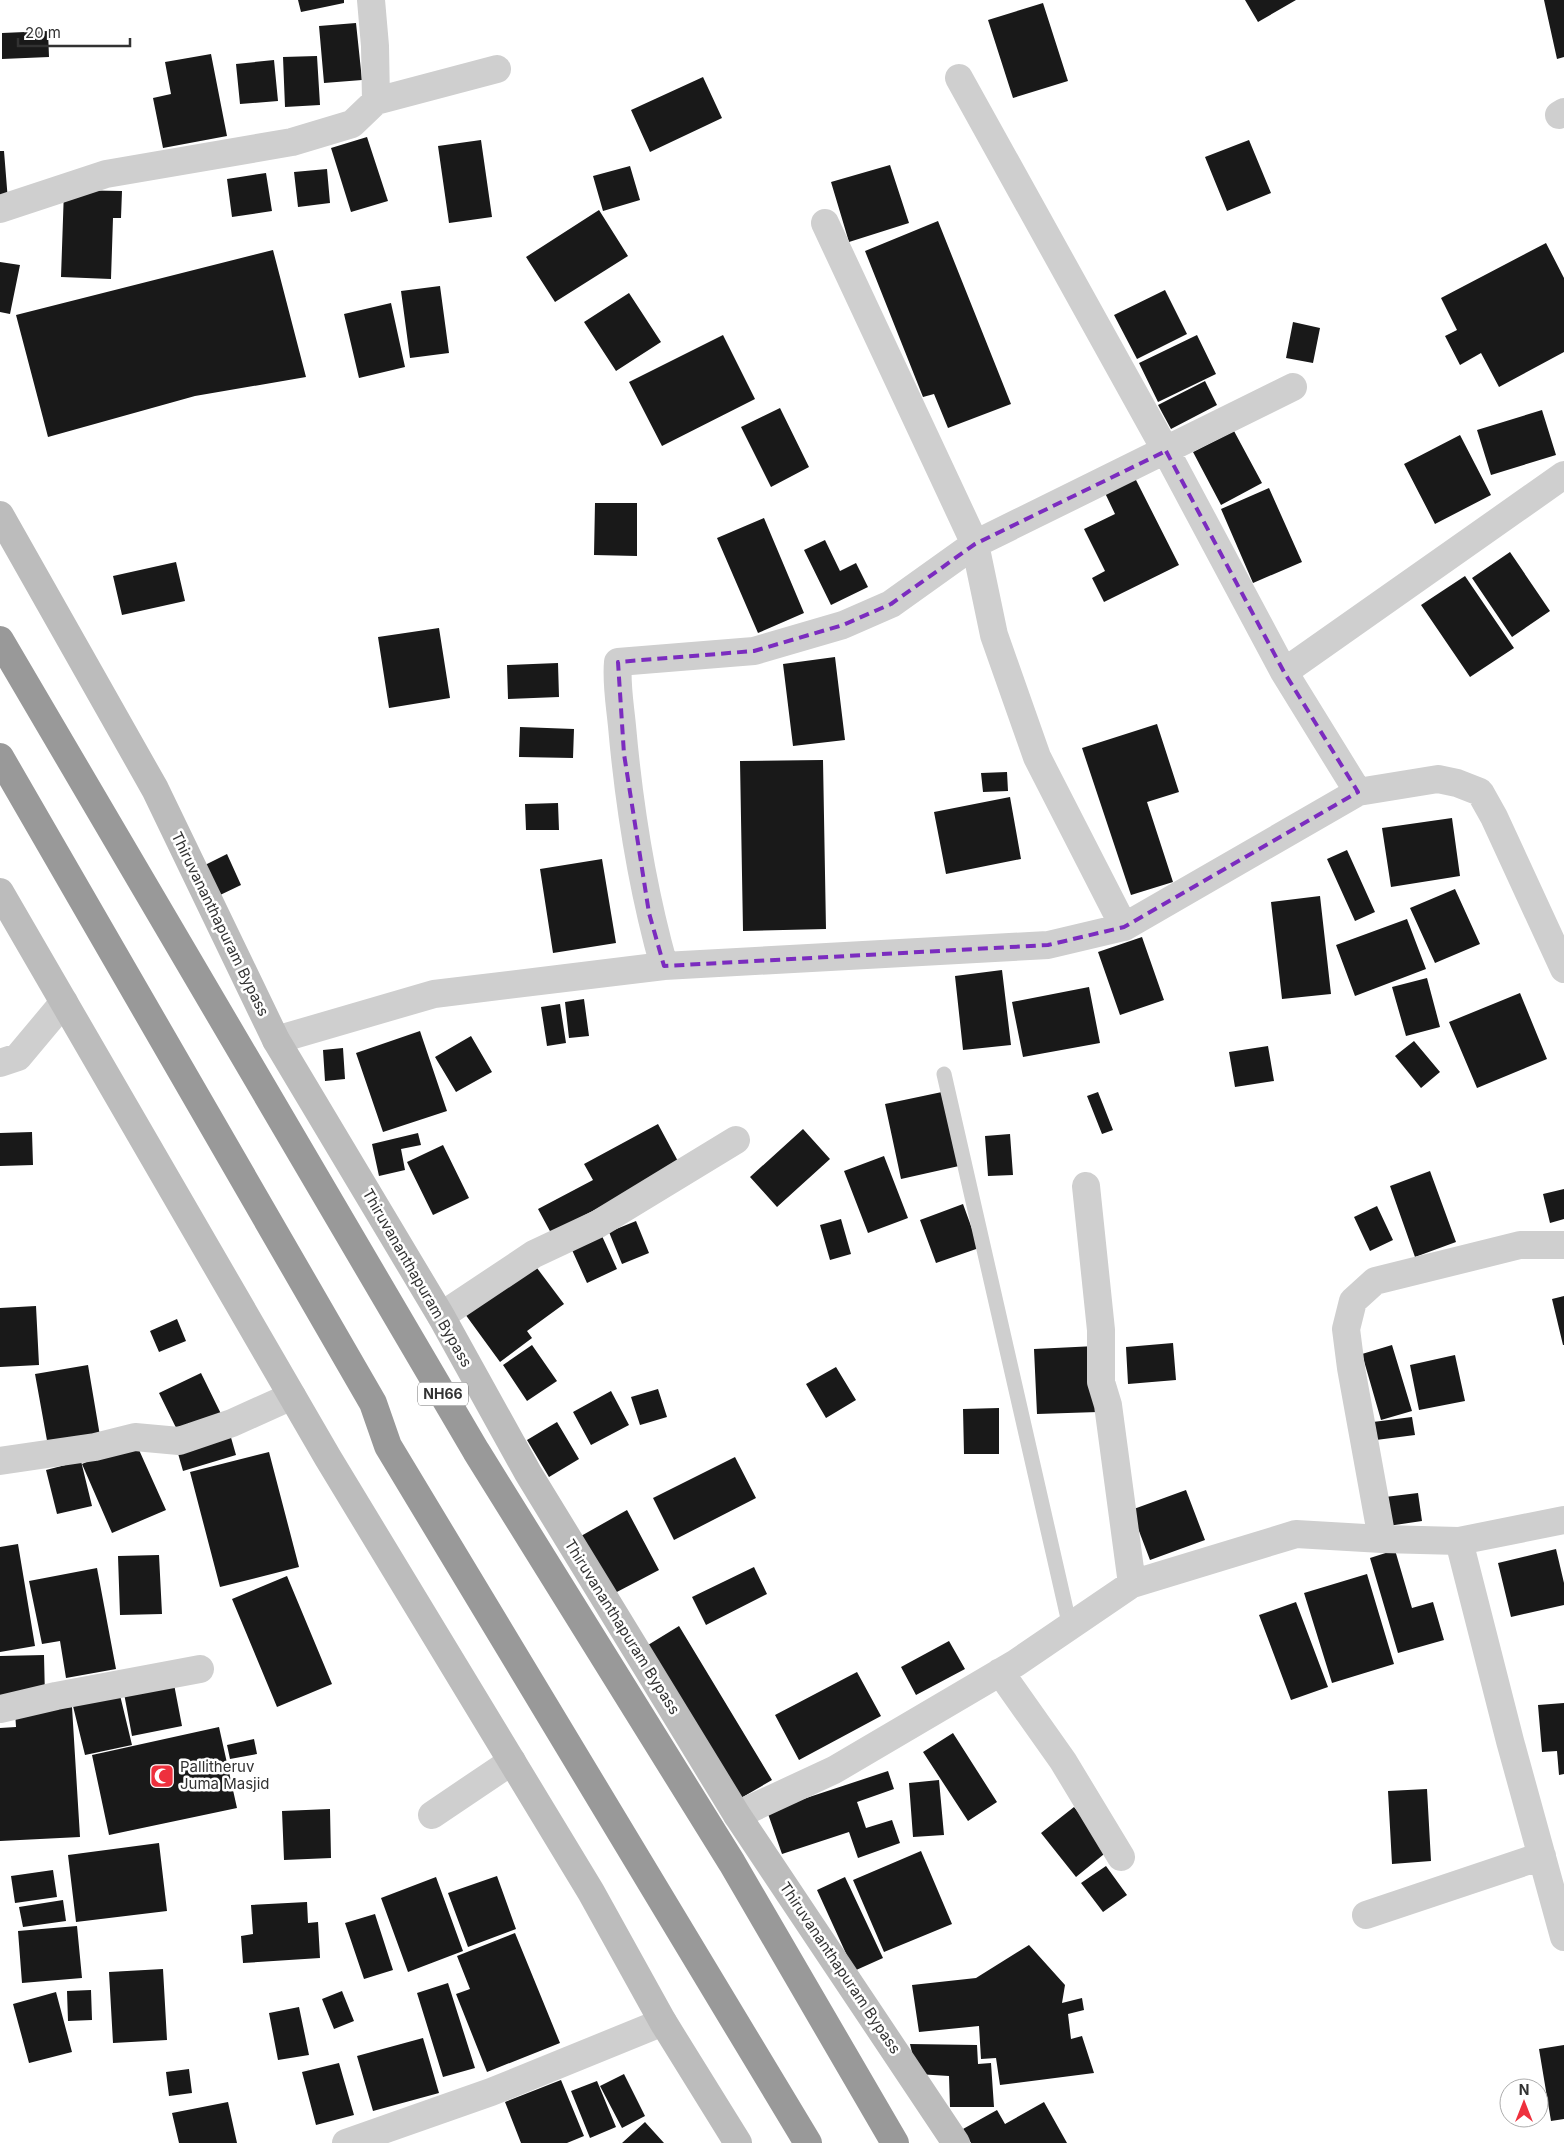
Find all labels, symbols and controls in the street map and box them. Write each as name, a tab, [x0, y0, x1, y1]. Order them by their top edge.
scale bar	[18, 15, 130, 47]
text: 20 m	[25, 23, 61, 42]
street label: Thiruvananthapuram Bypass	[167, 828, 274, 1019]
street label: Thiruvananthapuram Bypass	[358, 1185, 476, 1371]
road number: NH66	[418, 1382, 468, 1406]
street label: Thiruvananthapuram Bypass	[561, 1536, 684, 1718]
place label: Pallitheruv Juma Masjid	[180, 1757, 270, 1793]
mosque icon: Pallitheruv Juma Masjid	[149, 1763, 175, 1789]
street label: Thiruvananthapuram Bypass	[776, 1878, 905, 2057]
north arrow	[1499, 2078, 1549, 2128]
text: N	[1519, 2081, 1529, 2098]

